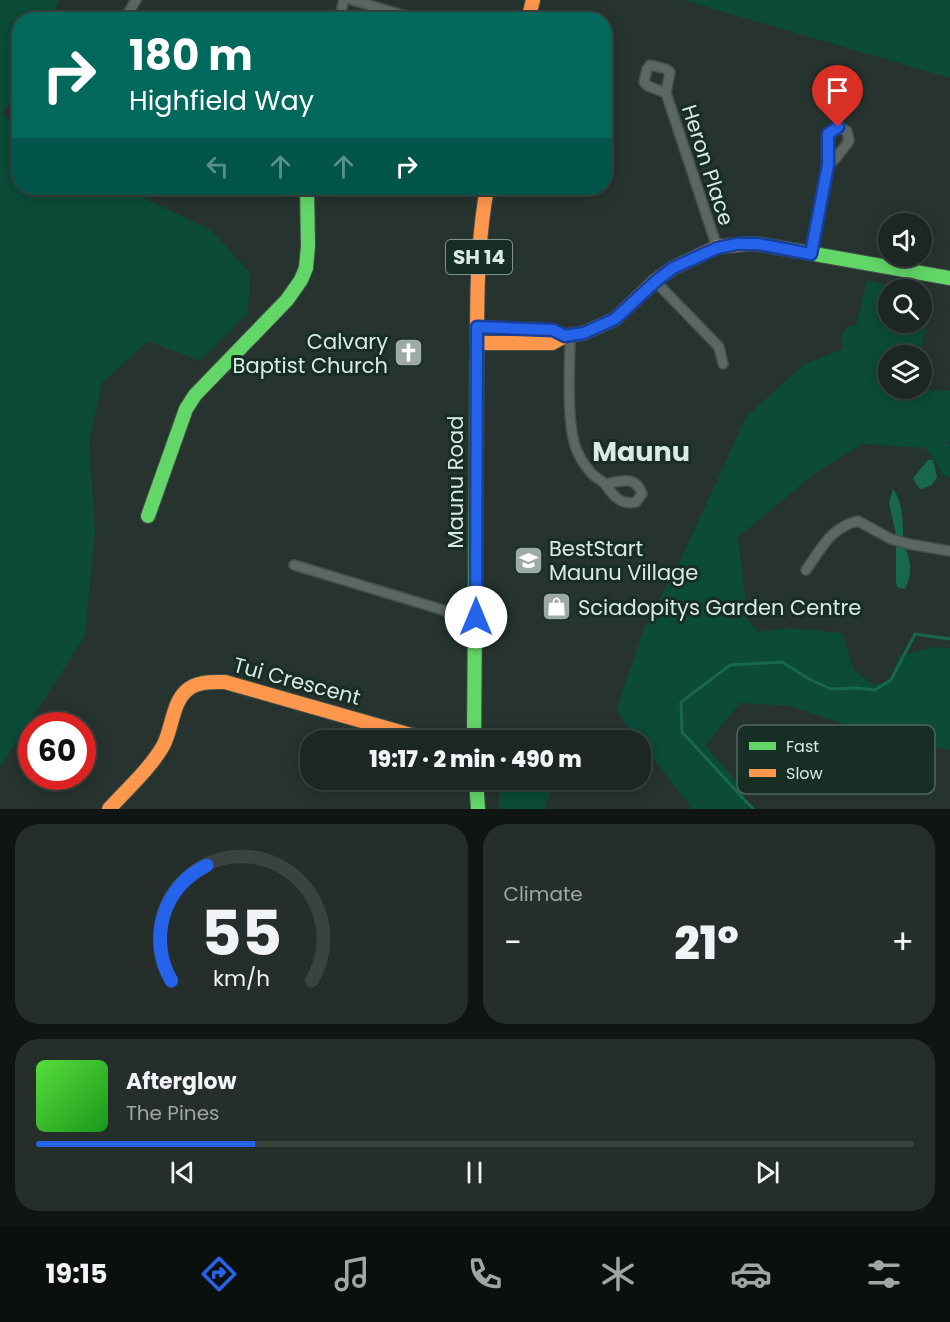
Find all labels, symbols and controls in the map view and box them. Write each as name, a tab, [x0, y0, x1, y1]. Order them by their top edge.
text: 180 m	[129, 26, 253, 85]
icon: right	[30, 36, 108, 114]
pin	[812, 65, 863, 127]
icon: arrive	[821, 74, 854, 107]
text: Highfield Way	[129, 82, 314, 119]
street label: Heron Place	[675, 101, 741, 229]
icon: left	[201, 150, 234, 183]
icon: ahead	[264, 150, 297, 183]
icon: ahead	[327, 150, 360, 183]
icon: right	[390, 150, 423, 183]
map controls	[878, 213, 932, 399]
button: sound	[878, 213, 932, 267]
road number: SH 14	[446, 240, 512, 274]
button: search	[878, 279, 932, 333]
place label: Calvary Baptist Church	[233, 327, 388, 380]
church icon: Calvary Baptist Church	[393, 337, 425, 369]
button: layers	[878, 345, 932, 399]
street label: Maunu Road	[441, 416, 470, 548]
district label: Maunu	[592, 433, 690, 470]
place label: BestStart Maunu Village	[549, 534, 698, 587]
school or university icon: BestStart Maunu Village	[512, 544, 544, 576]
position arrow	[444, 585, 508, 649]
shop icon: Sciadopitys Garden Centre	[541, 591, 573, 623]
place label: Sciadopitys Garden Centre	[578, 593, 861, 622]
street label: Tui Crescent	[230, 650, 364, 712]
speed limit sign: 60	[18, 712, 96, 790]
legend	[737, 725, 935, 794]
text: Fast	[786, 735, 819, 758]
text: 19:17 · 2 min · 490 m	[369, 744, 582, 775]
text: Slow	[786, 762, 823, 785]
text: Climate	[504, 880, 583, 908]
text: 55	[201, 889, 282, 977]
text: 21°	[674, 912, 739, 975]
text: −	[504, 919, 522, 966]
text: +	[891, 919, 914, 966]
text: km/h	[213, 963, 270, 994]
text: Afterglow	[126, 1066, 237, 1097]
text: The Pines	[126, 1099, 220, 1127]
icon: previous	[166, 1156, 199, 1189]
icon: pause	[458, 1156, 491, 1189]
icon: next	[751, 1156, 784, 1189]
icon: directions	[198, 1253, 240, 1295]
icon: music	[331, 1253, 373, 1295]
icon: phone	[464, 1253, 506, 1295]
icon: climate	[597, 1253, 639, 1295]
icon: car	[730, 1253, 772, 1295]
icon: filters	[863, 1253, 905, 1295]
text: 19:15	[45, 1255, 108, 1292]

